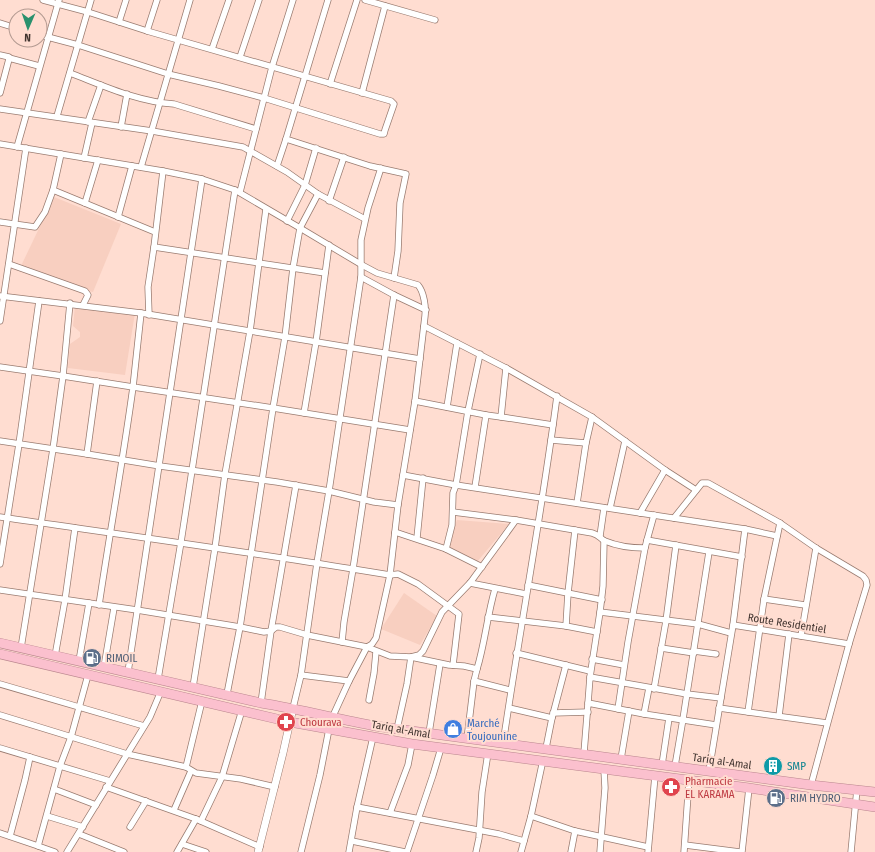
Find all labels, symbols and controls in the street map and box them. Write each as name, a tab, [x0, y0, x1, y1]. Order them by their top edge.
north arrow	[8, 8, 48, 48]
text: N	[24, 31, 31, 44]
street label: Route Residentiel	[747, 611, 827, 636]
fuel station icon: RIMOIL	[81, 647, 103, 669]
place label: RIMOIL	[106, 652, 137, 665]
pharmacy icon: Chourava	[275, 711, 297, 733]
place label: Chourava	[300, 716, 342, 729]
place label: Marché Toujounine	[467, 717, 517, 743]
street label: Tariq al-Amal	[370, 718, 431, 741]
shop icon: Marché Toujounine	[442, 718, 464, 740]
street label: Tariq al-Amal	[692, 751, 752, 772]
building icon: SMP	[762, 755, 784, 777]
place label: SMP	[787, 760, 806, 773]
place label: Pharmacie EL KARAMA	[685, 775, 735, 801]
pharmacy icon: Pharmacie EL KARAMA	[660, 776, 682, 798]
fuel station icon: RIM HYDRO	[765, 787, 787, 809]
place label: RIM HYDRO	[790, 792, 841, 805]

